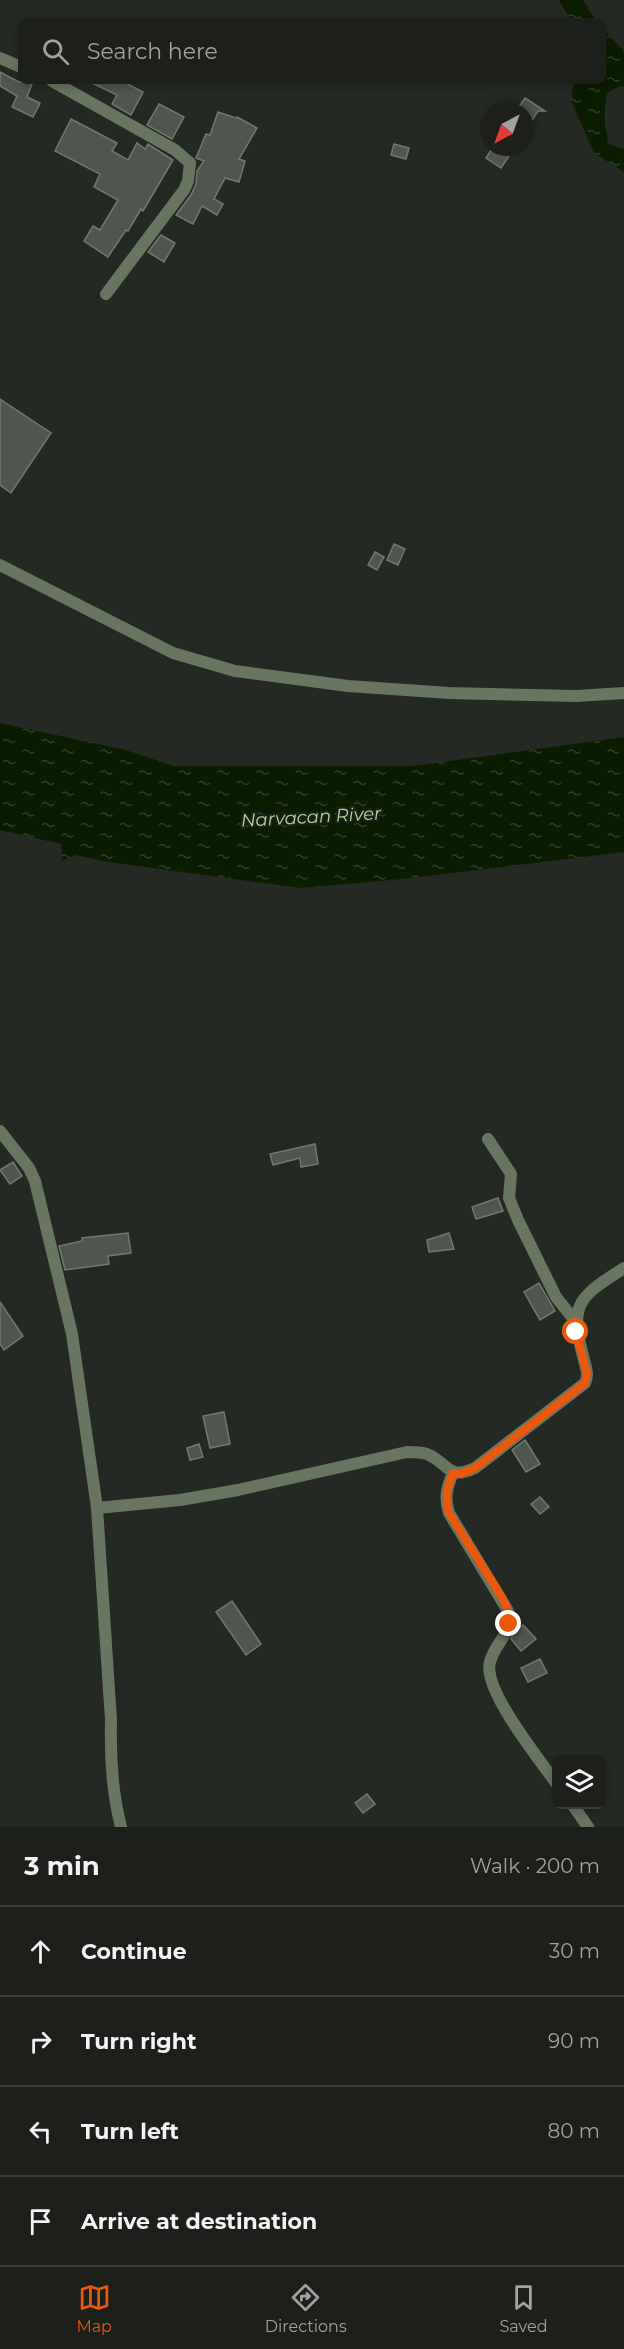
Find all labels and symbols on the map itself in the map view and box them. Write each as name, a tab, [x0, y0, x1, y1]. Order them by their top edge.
north arrow	[480, 102, 534, 156]
water label: Narvacan River	[240, 802, 383, 832]
route start	[562, 1318, 588, 1344]
route end	[495, 1610, 521, 1636]

